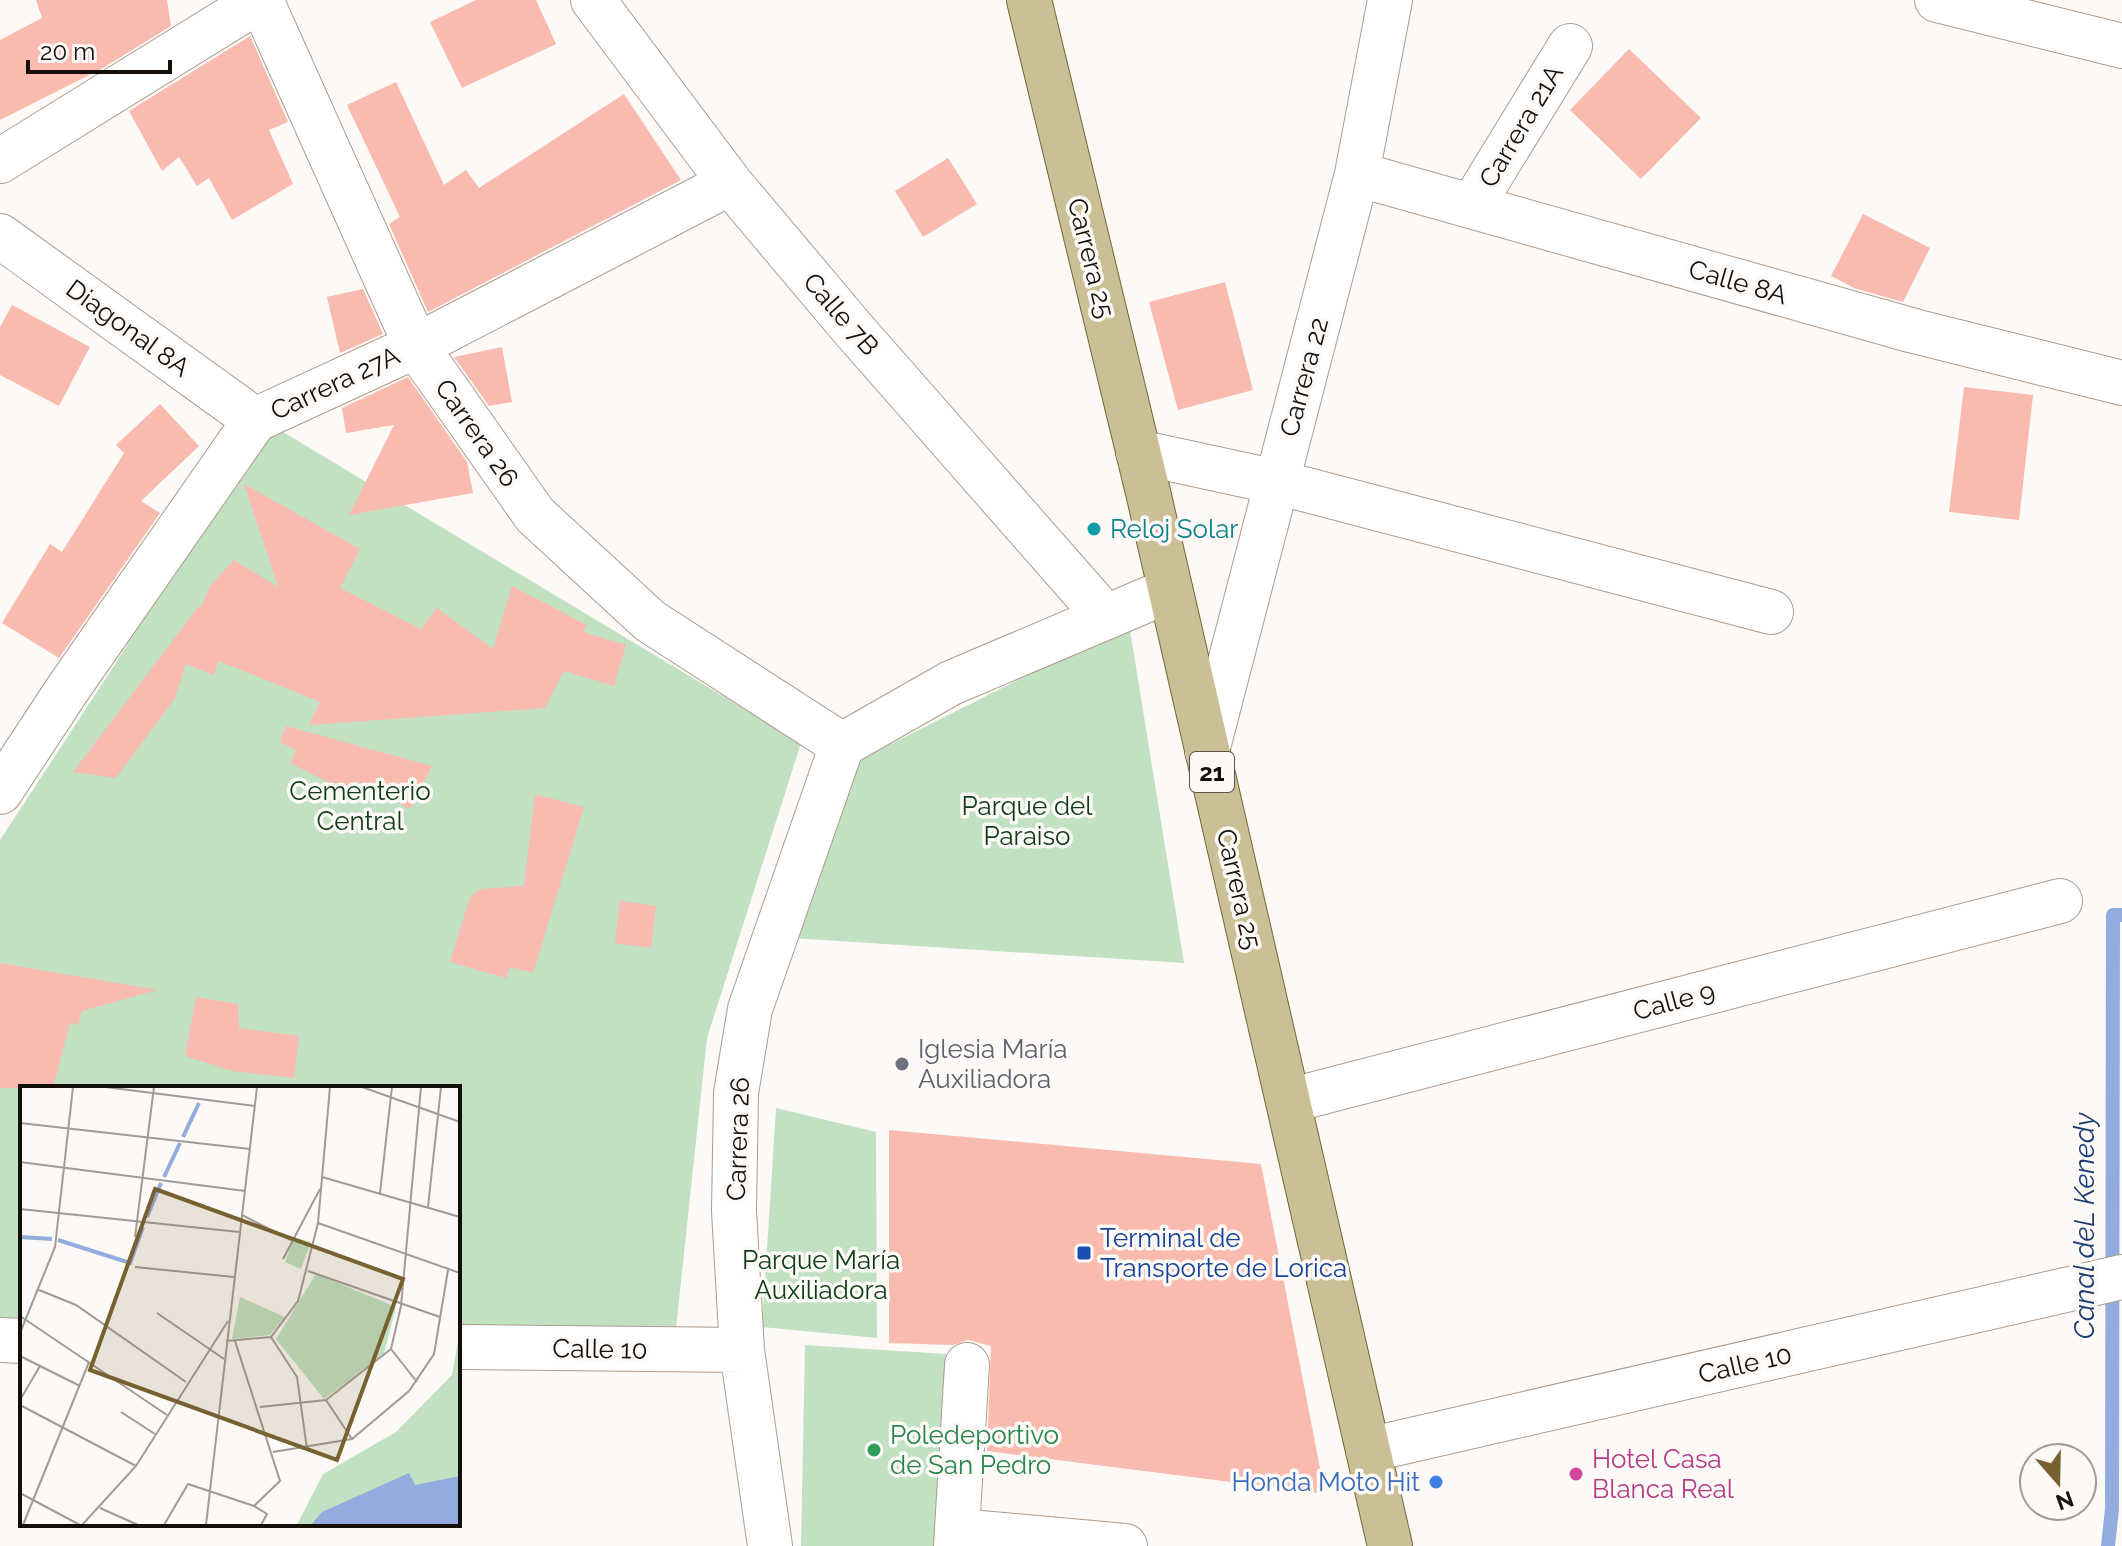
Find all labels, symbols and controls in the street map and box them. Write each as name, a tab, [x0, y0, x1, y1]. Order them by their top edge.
scale bar	[28, 24, 170, 74]
text: 20 m	[40, 37, 95, 66]
street label: Carrera 21A	[1473, 59, 1569, 193]
street label: Carrera 25	[1062, 195, 1120, 321]
street label: Calle 8A	[1685, 254, 1791, 310]
street label: Calle 7B	[797, 267, 885, 361]
street label: Diagonal 8A	[61, 273, 196, 383]
street label: Carrera 22	[1274, 314, 1334, 440]
street label: Carrera 27A	[266, 340, 405, 426]
street label: Carrera 26	[429, 374, 525, 492]
place label: Reloj Solar	[1110, 514, 1238, 544]
marker: Reloj Solar	[1085, 520, 1103, 538]
road number: 21	[1190, 752, 1234, 792]
park label: Cementerio Central	[289, 776, 431, 836]
park label: Parque del Paraiso	[962, 791, 1093, 851]
street label: Carrera 25	[1211, 826, 1267, 952]
street label: Calle 9	[1630, 976, 1718, 1026]
place label: Iglesia María Auxiliadora	[918, 1034, 1068, 1094]
marker: Iglesia María Auxiliadora	[893, 1055, 911, 1073]
street label: Carrera 26	[721, 1076, 755, 1202]
inset map	[20, 1086, 460, 1526]
water label: Canal deL Kenedy	[2068, 1111, 2101, 1339]
place label: Terminal de Transporte de Lorica	[1100, 1223, 1347, 1283]
marker: Terminal de Transporte de Lorica	[1075, 1244, 1093, 1262]
park label: Parque María Auxiliadora	[742, 1245, 900, 1305]
street label: Calle 10	[552, 1333, 648, 1365]
street label: Calle 10	[1695, 1339, 1795, 1389]
place label: Poledeportivo de San Pedro	[890, 1420, 1059, 1480]
marker: Poledeportivo de San Pedro	[865, 1441, 883, 1459]
north arrow	[2018, 1442, 2098, 1522]
place label: Hotel Casa Blanca Real	[1592, 1444, 1735, 1504]
marker: Hotel Casa Blanca Real	[1567, 1465, 1585, 1483]
place label: Honda Moto Hit	[1231, 1467, 1420, 1497]
marker: Honda Moto Hit	[1427, 1473, 1445, 1491]
text: N	[2053, 1486, 2077, 1516]

